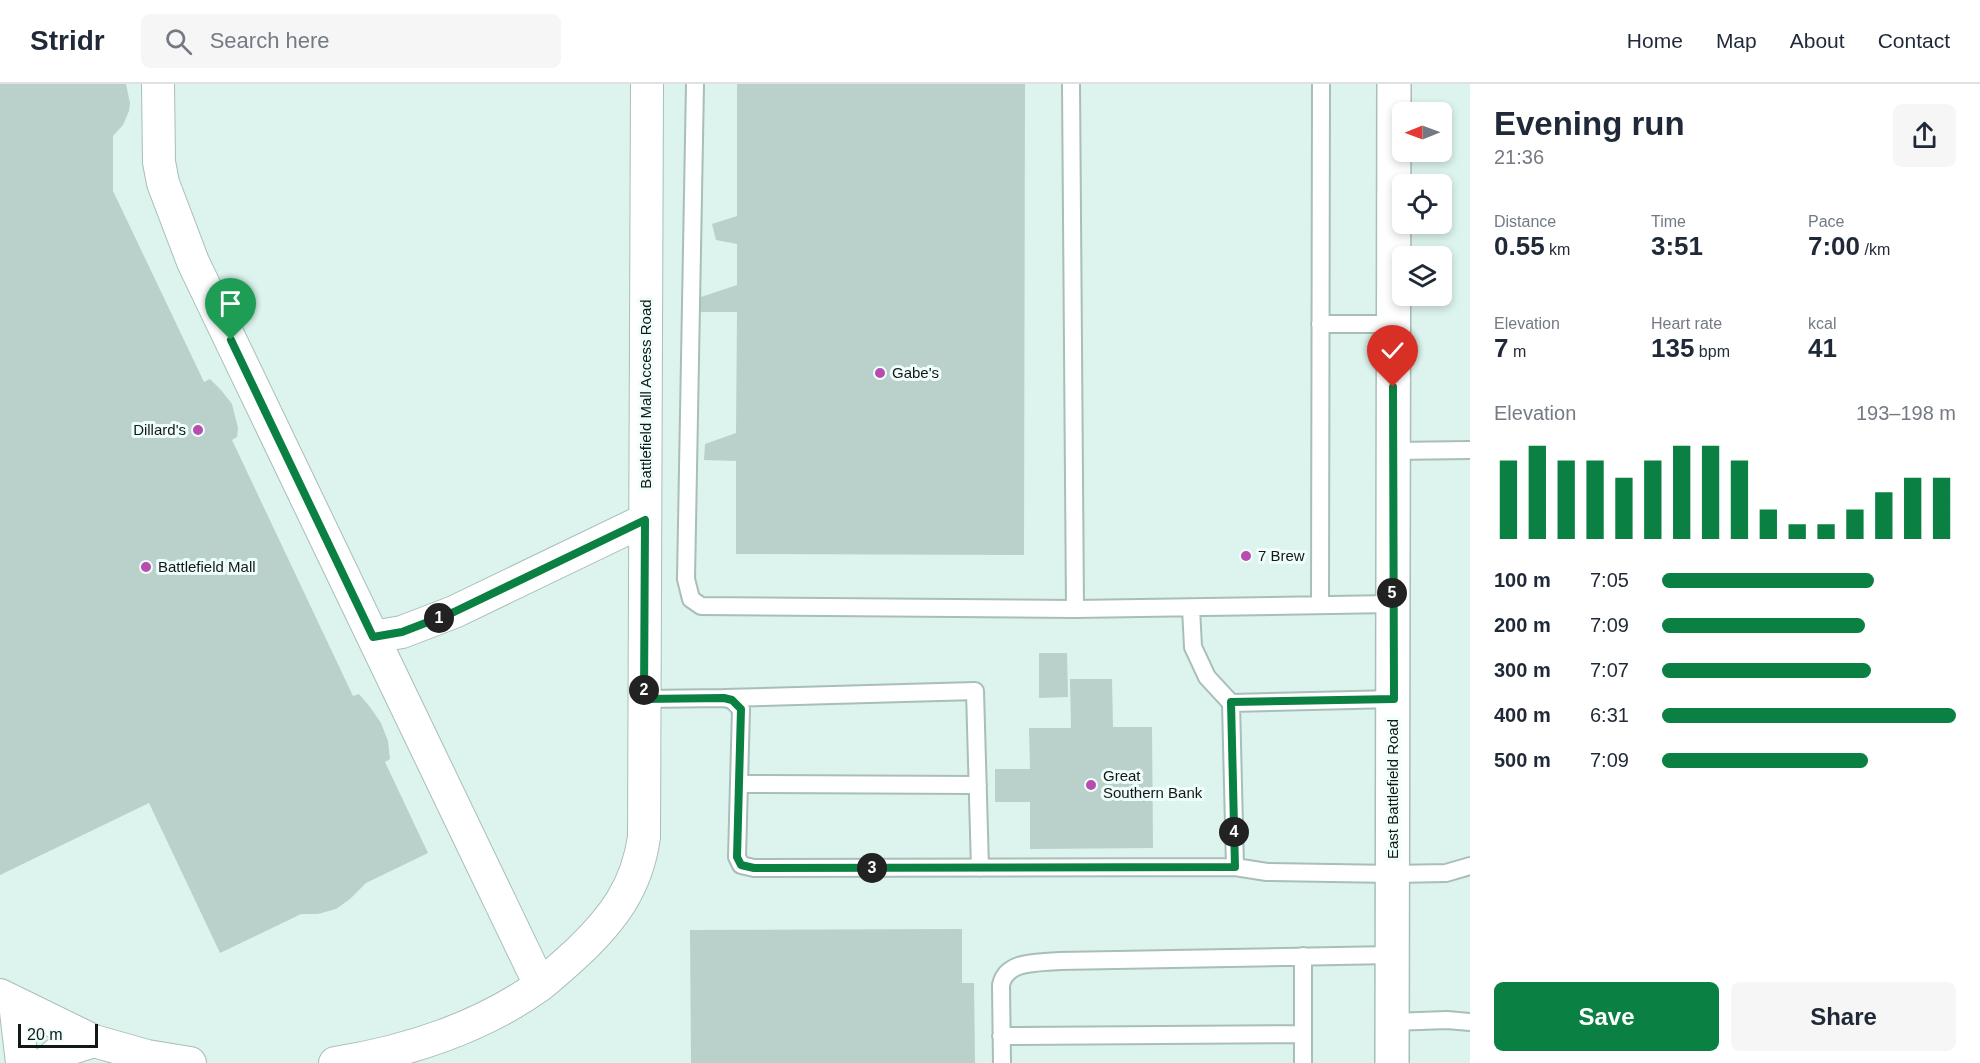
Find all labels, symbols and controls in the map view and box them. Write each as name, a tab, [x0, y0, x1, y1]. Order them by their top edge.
search box	[141, 14, 561, 68]
text: Stridr	[30, 25, 105, 56]
icon: search	[162, 25, 195, 58]
text: Search here	[210, 28, 330, 53]
text: Home	[1627, 29, 1683, 52]
text: Map	[1716, 29, 1757, 52]
text: About	[1790, 29, 1845, 52]
text: Contact	[1878, 29, 1950, 52]
north arrow	[1392, 102, 1452, 162]
map controls	[1392, 102, 1452, 306]
button: share	[1893, 104, 1956, 167]
text: Evening run	[1494, 105, 1685, 142]
text: 21:36	[1494, 146, 1544, 168]
button: locate	[1392, 174, 1452, 234]
text: Distance	[1494, 213, 1556, 230]
text: Time	[1651, 213, 1686, 230]
text: Pace	[1808, 213, 1844, 230]
text: 0.55	[1494, 231, 1545, 261]
text: 3:51	[1651, 231, 1703, 261]
text: 7:00	[1808, 231, 1860, 261]
text: km	[1545, 241, 1570, 258]
text: /km	[1860, 241, 1890, 258]
button: layers	[1392, 246, 1452, 306]
pin	[205, 278, 256, 340]
icon: arrive	[214, 287, 247, 320]
street label: Battlefield Mall Access Road	[637, 299, 654, 489]
text: Elevation	[1494, 315, 1560, 332]
text: Heart rate	[1651, 315, 1722, 332]
text: kcal	[1808, 315, 1836, 332]
pin	[1367, 325, 1418, 387]
text: 7	[1494, 333, 1508, 363]
text: 135	[1651, 333, 1694, 363]
text: 41	[1808, 333, 1837, 363]
icon: check	[1376, 334, 1409, 367]
text: m	[1508, 343, 1526, 360]
text: bpm	[1694, 343, 1730, 360]
place label: Gabe's	[892, 364, 939, 381]
marker: Gabe's	[873, 366, 887, 380]
text: Elevation	[1494, 402, 1576, 424]
text: 193–198 m	[1856, 402, 1956, 424]
place label: Dillard's	[133, 421, 186, 438]
marker: Dillard's	[191, 423, 205, 437]
place label: 7 Brew	[1258, 547, 1305, 564]
marker: 7 Brew	[1239, 549, 1253, 563]
place label: Battlefield Mall	[158, 558, 256, 575]
marker: Battlefield Mall	[139, 560, 153, 574]
text: 100 m	[1494, 569, 1551, 591]
text: 7:05	[1590, 569, 1629, 591]
pin: 5	[1377, 578, 1407, 608]
text: 5	[1388, 584, 1396, 601]
pin: 1	[424, 603, 454, 633]
text: 1	[435, 609, 443, 626]
text: 200 m	[1494, 614, 1551, 636]
text: 7:09	[1590, 614, 1629, 636]
text: 300 m	[1494, 659, 1551, 681]
text: 7:07	[1590, 659, 1629, 681]
pin: 2	[629, 675, 659, 705]
text: 2	[640, 681, 648, 698]
text: 400 m	[1494, 704, 1551, 726]
text: 6:31	[1590, 704, 1629, 726]
street label: East Battlefield Road	[1384, 719, 1401, 859]
text: 500 m	[1494, 749, 1551, 771]
text: 7:09	[1590, 749, 1629, 771]
place label: Great Southern Bank	[1103, 767, 1203, 801]
marker: Great Southern Bank	[1084, 778, 1098, 792]
pin: 4	[1219, 817, 1249, 847]
text: 4	[1230, 823, 1238, 840]
pin: 3	[857, 853, 887, 883]
text: 3	[868, 859, 876, 876]
button: Save	[1494, 982, 1719, 1051]
button: Share	[1731, 982, 1956, 1051]
scale bar	[18, 1021, 98, 1048]
text: 20 m	[27, 1026, 63, 1043]

